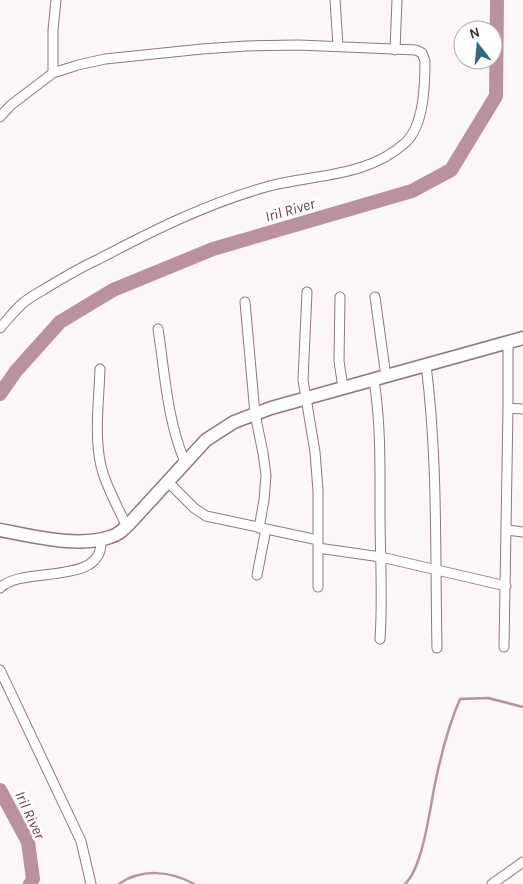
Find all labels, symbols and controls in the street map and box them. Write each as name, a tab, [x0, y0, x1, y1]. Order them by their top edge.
north arrow	[453, 20, 503, 70]
text: N	[467, 23, 482, 43]
water label: Iril River	[263, 194, 318, 226]
water label: Iril River	[11, 788, 49, 843]

